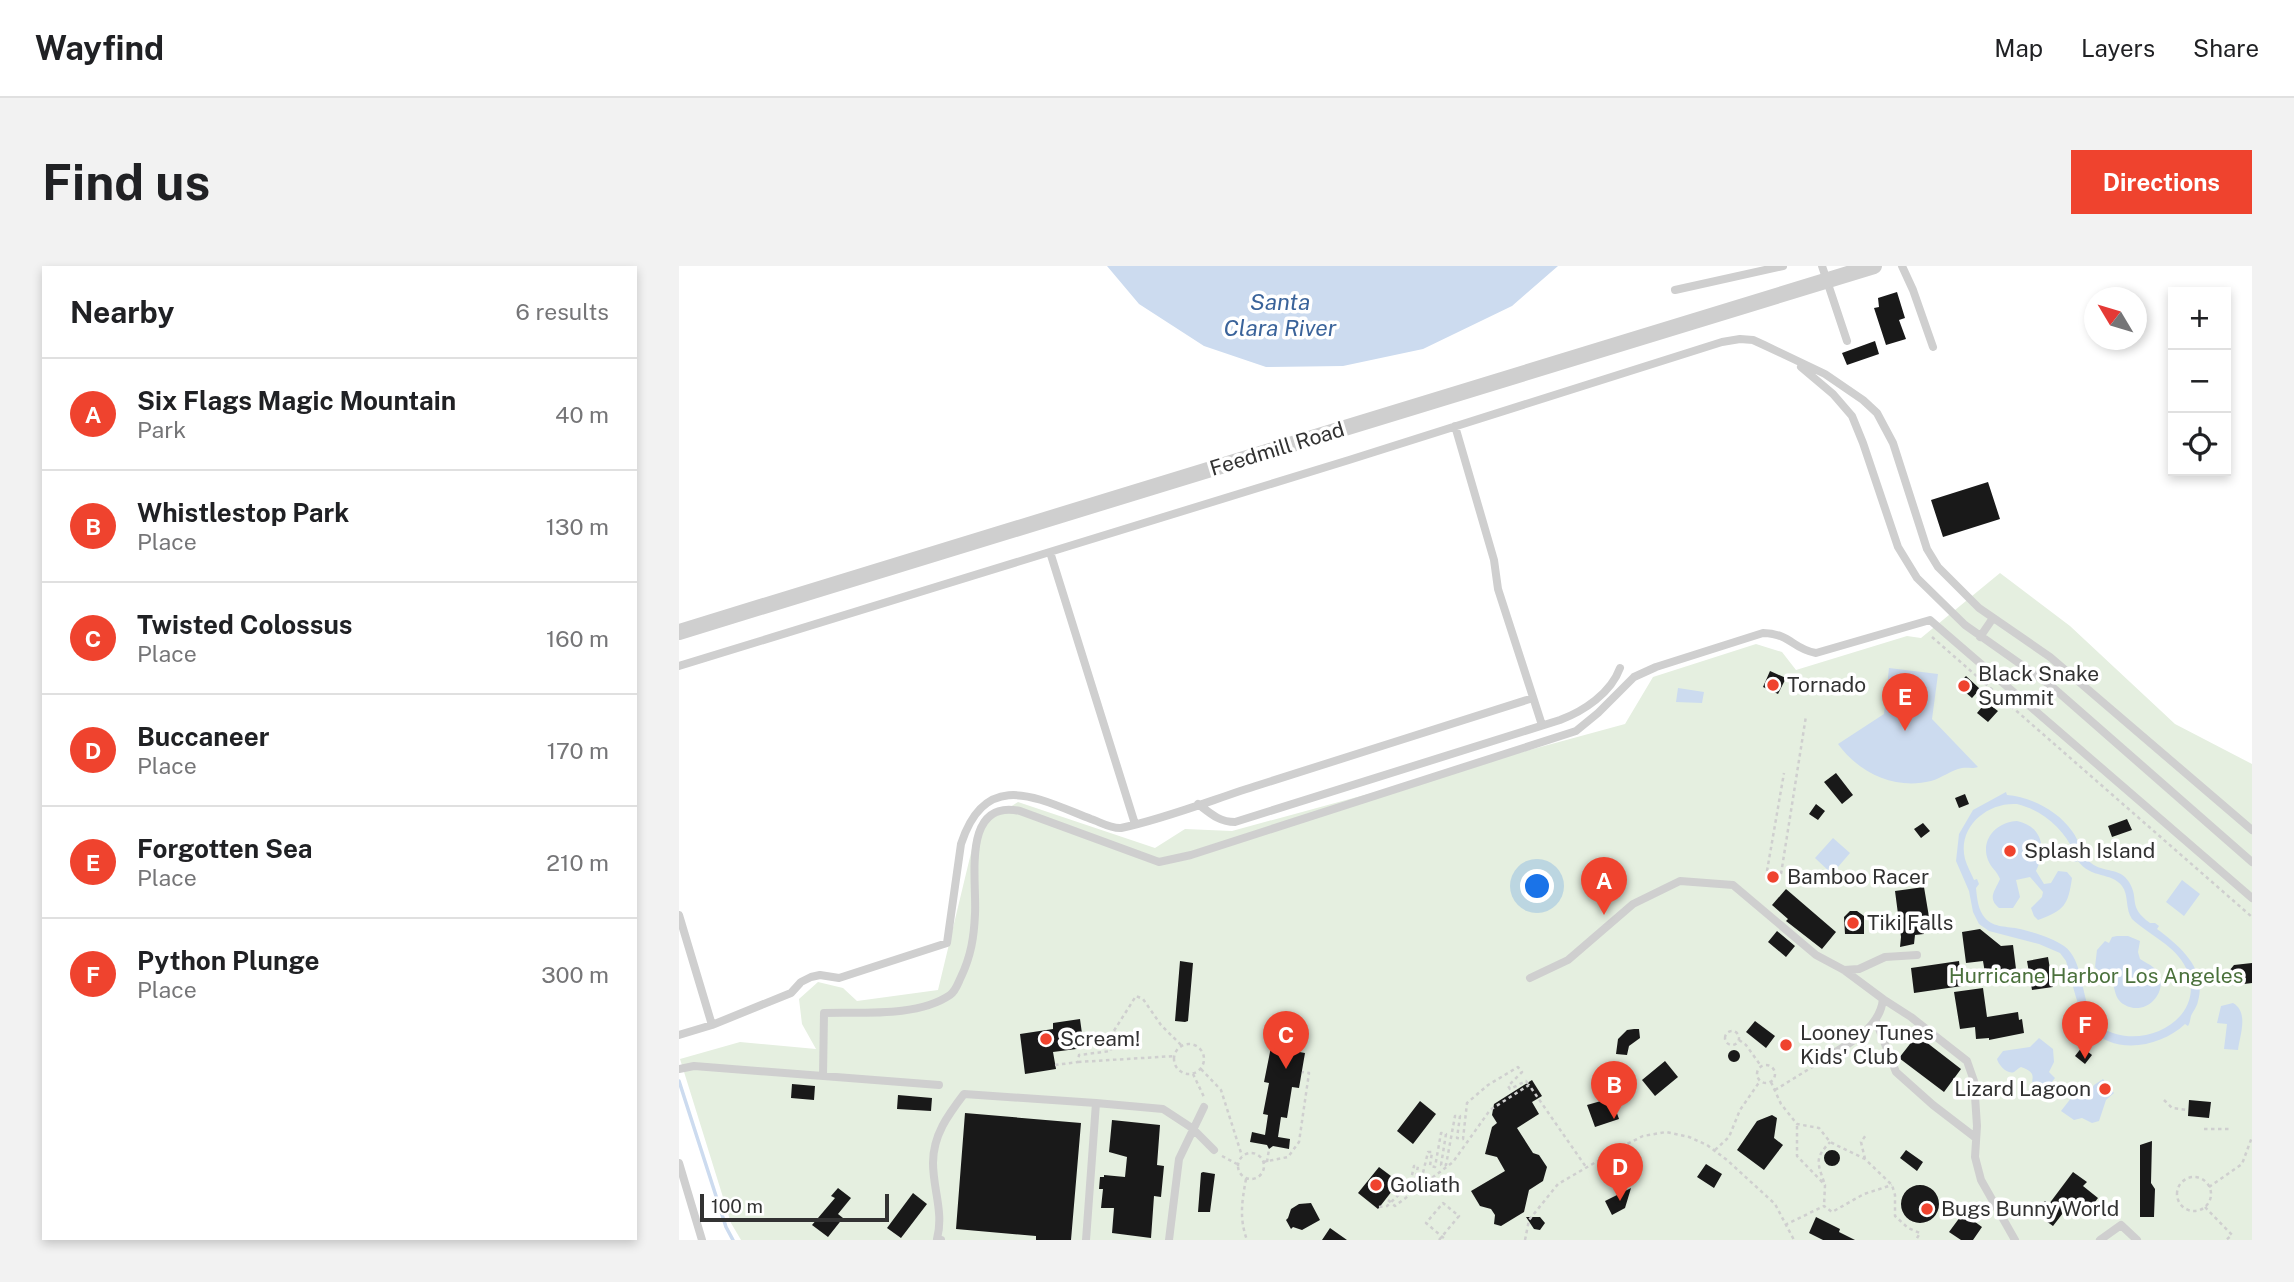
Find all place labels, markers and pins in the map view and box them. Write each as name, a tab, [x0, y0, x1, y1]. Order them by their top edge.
place label: Black Snake Summit	[1978, 661, 2099, 710]
place label: Tornado	[1787, 672, 1866, 697]
pin: E	[1882, 673, 1928, 731]
marker: Tornado	[1765, 677, 1781, 693]
marker: Black Snake Summit	[1956, 678, 1972, 694]
place label: Splash Island	[2024, 838, 2155, 863]
marker: Splash Island	[2002, 843, 2018, 859]
pin: A	[1581, 857, 1627, 915]
place label: Bamboo Racer	[1787, 864, 1929, 889]
marker: Bamboo Racer	[1765, 869, 1781, 885]
place label: Tiki Falls	[1867, 910, 1954, 935]
marker: Tiki Falls	[1845, 915, 1861, 931]
pin: F	[2062, 1001, 2108, 1059]
pin: C	[1263, 1011, 1309, 1069]
place label: Looney Tunes Kids' Club	[1800, 1020, 1934, 1069]
place label: Scream!	[1060, 1026, 1140, 1051]
marker: Scream!	[1038, 1031, 1054, 1047]
marker: Looney Tunes Kids' Club	[1778, 1037, 1794, 1053]
pin: B	[1591, 1061, 1637, 1119]
place label: Lizard Lagoon	[1954, 1076, 2091, 1101]
marker: Lizard Lagoon	[2097, 1081, 2113, 1097]
pin: D	[1597, 1143, 1643, 1201]
place label: Goliath	[1390, 1172, 1460, 1197]
marker: Goliath	[1368, 1177, 1384, 1193]
place label: Bugs Bunny World	[1941, 1196, 2119, 1221]
marker: Bugs Bunny World	[1919, 1201, 1935, 1217]

